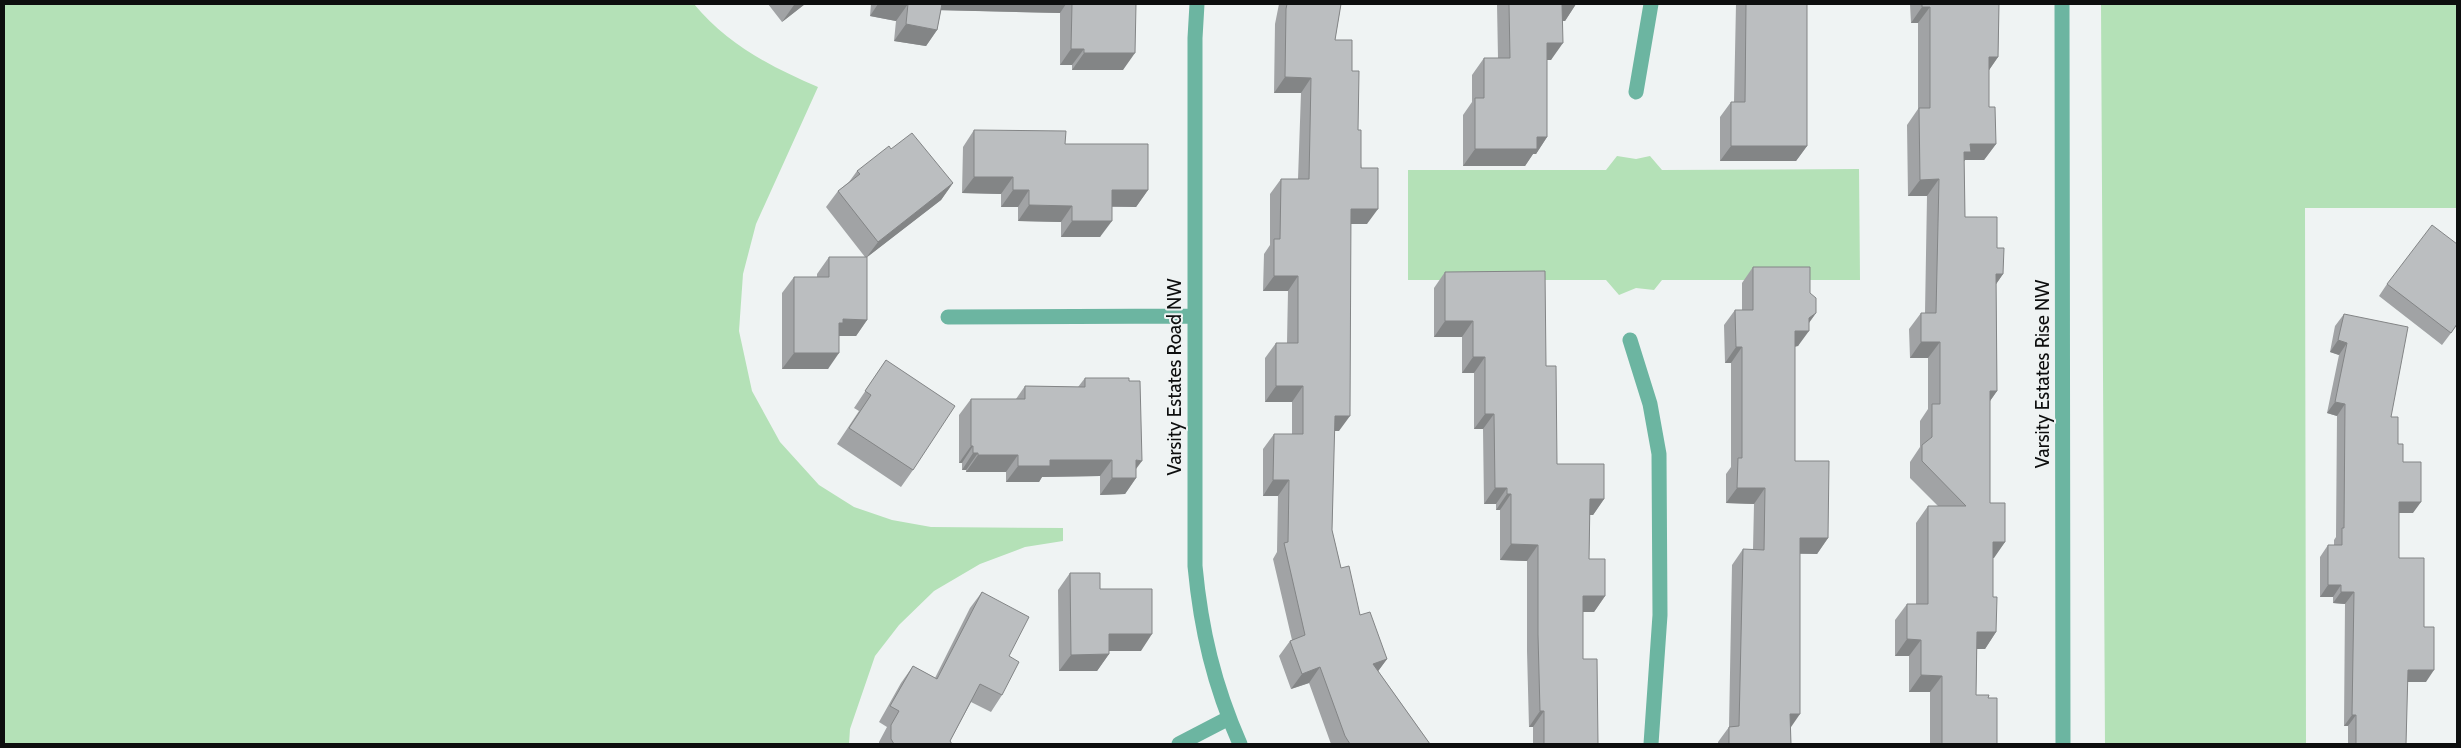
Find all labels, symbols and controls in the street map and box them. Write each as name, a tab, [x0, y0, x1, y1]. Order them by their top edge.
street label: Varsity Estates Road NW	[1163, 279, 1186, 475]
street label: Varsity Estates Rise NW	[2031, 280, 2054, 468]

